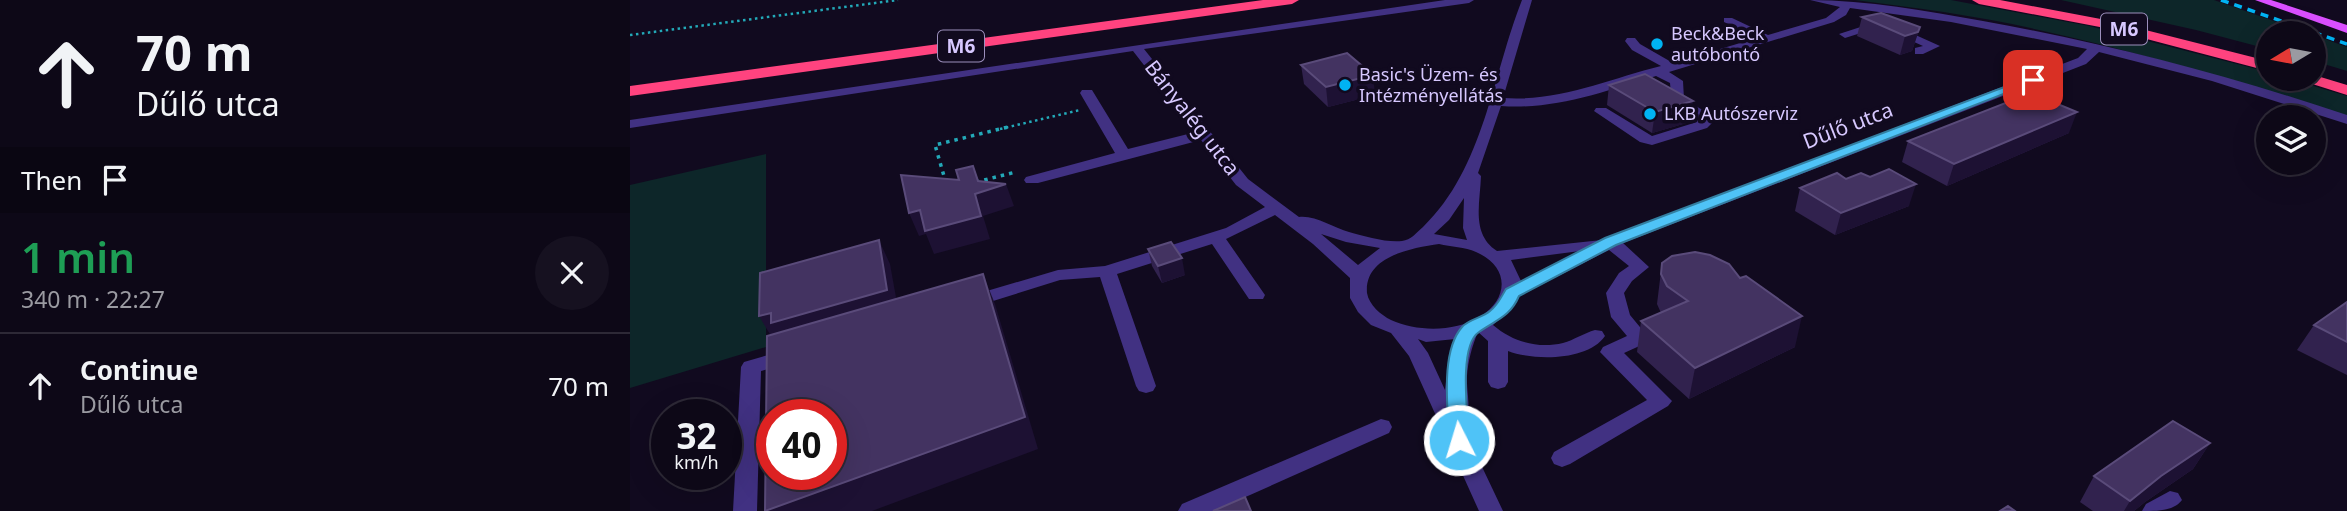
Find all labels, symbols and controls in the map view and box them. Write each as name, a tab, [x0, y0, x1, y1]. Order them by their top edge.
road number: M6	[2101, 14, 2147, 44]
text: 70 m	[136, 19, 253, 85]
place label: Beck&Beck autóbontó	[1671, 21, 1765, 66]
north arrow	[2256, 21, 2326, 91]
map controls	[2256, 21, 2326, 175]
icon: ahead	[21, 28, 112, 119]
road number: M6	[938, 30, 984, 61]
marker: Beck&Beck autóbontó	[1649, 36, 1665, 52]
pin	[2003, 50, 2063, 110]
street label: Bányalég utca	[1139, 54, 1247, 181]
icon: arrive	[2014, 61, 2052, 99]
place label: Basic's Üzem- és Intézményellátás	[1359, 62, 1503, 107]
marker: Basic's Üzem- és Intézményellátás	[1337, 77, 1353, 93]
text: Dűlő utca	[136, 82, 280, 125]
street label: Dűlő utca	[1799, 95, 1897, 155]
place label: LKB Autószerviz	[1664, 101, 1798, 125]
button: layers	[2256, 105, 2326, 175]
marker: LKB Autószerviz	[1642, 106, 1658, 122]
icon: arrive	[96, 161, 134, 199]
text: Then	[21, 162, 82, 198]
text: 1 min	[21, 228, 135, 285]
button: close	[535, 236, 609, 310]
text: 340 m · 22:27	[21, 283, 165, 315]
text: Continue	[80, 352, 198, 388]
icon: ahead	[21, 367, 59, 405]
text: 70 m	[548, 368, 609, 404]
text: Dűlő utca	[80, 388, 183, 420]
speed limit sign: 40	[756, 399, 847, 490]
position arrow	[1422, 403, 1496, 477]
text: 32	[676, 412, 717, 459]
text: km/h	[674, 450, 719, 474]

